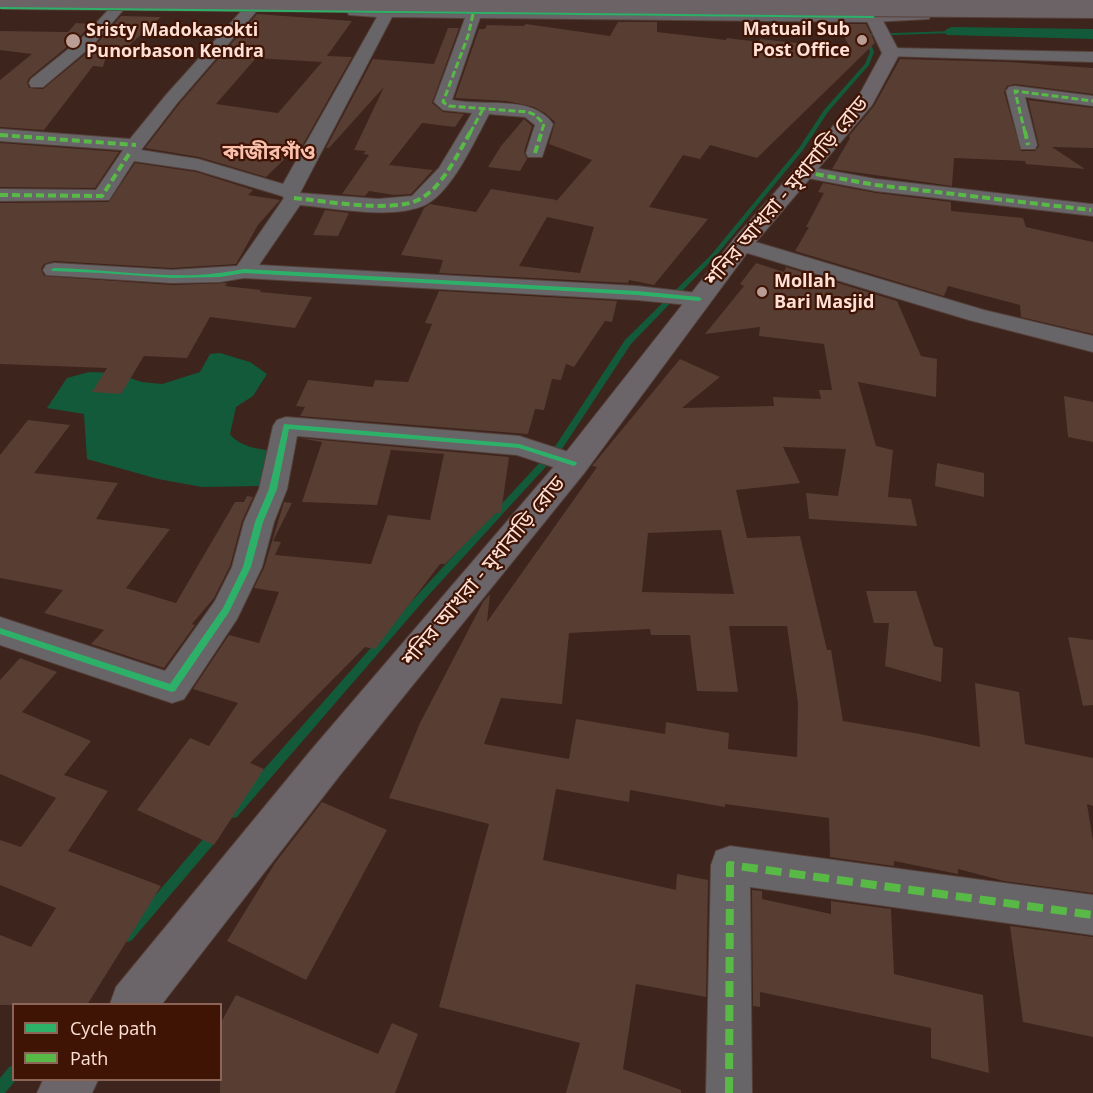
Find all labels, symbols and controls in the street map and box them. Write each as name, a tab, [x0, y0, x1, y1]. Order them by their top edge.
place label: Matuail Sub Post Office	[743, 19, 850, 62]
place label: Sristy Madokasokti Punorbason Kendra	[86, 20, 264, 63]
marker: Sristy Madokasokti Punorbason Kendra	[64, 32, 82, 50]
marker: Matuail Sub Post Office	[855, 33, 869, 47]
street label: শনির আখরা - মৃধাবাড়ি রোড	[700, 92, 874, 292]
district label: কাজীরগাঁও	[223, 141, 315, 165]
place label: Mollah Bari Masjid	[774, 271, 874, 314]
marker: Mollah Bari Masjid	[755, 285, 769, 299]
street label: শনির আখরা - মৃধাবাড়ি রোড	[397, 472, 571, 672]
legend	[12, 1003, 222, 1081]
text: Cycle path	[70, 1016, 157, 1040]
text: Path	[70, 1046, 108, 1070]

